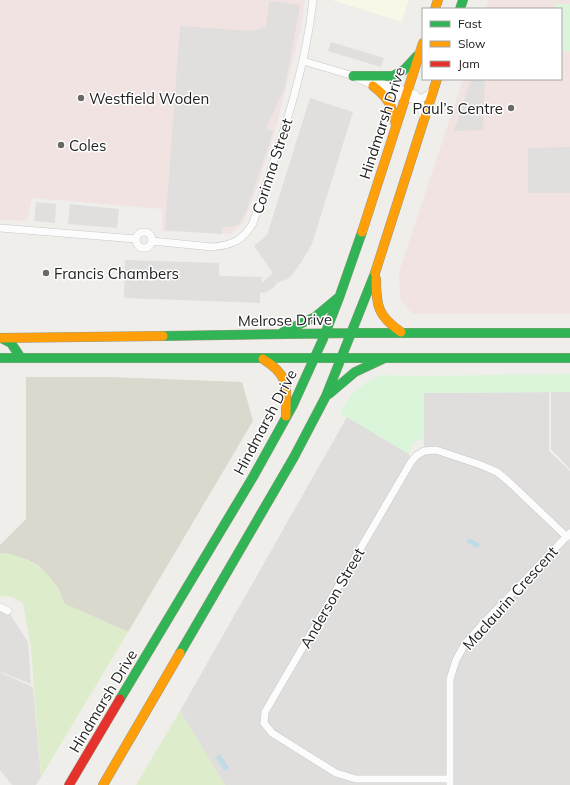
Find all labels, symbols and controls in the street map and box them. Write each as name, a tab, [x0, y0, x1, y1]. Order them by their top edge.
legend	[422, 8, 562, 80]
text: Fast	[458, 16, 482, 31]
text: Slow	[458, 36, 486, 51]
text: Jam	[458, 56, 480, 71]
street label: Hindmarsh Drive	[355, 65, 409, 181]
place label: Westfield Woden	[89, 89, 209, 108]
marker: Westfield Woden	[76, 93, 86, 103]
place label: Paul’s Centre	[413, 99, 503, 118]
marker: Paul’s Centre	[506, 103, 516, 113]
street label: Corinna Street	[248, 116, 296, 216]
place label: Coles	[69, 136, 106, 155]
marker: Coles	[56, 140, 66, 150]
place label: Francis Chambers	[54, 264, 179, 283]
marker: Francis Chambers	[41, 268, 51, 278]
street label: Melrose Drive	[238, 310, 332, 330]
street label: Hindmarsh Drive	[229, 366, 301, 478]
street label: Maclaurin Crescent	[458, 542, 562, 654]
street label: Anderson Street	[296, 545, 368, 651]
street label: Hindmarsh Drive	[65, 646, 141, 756]

